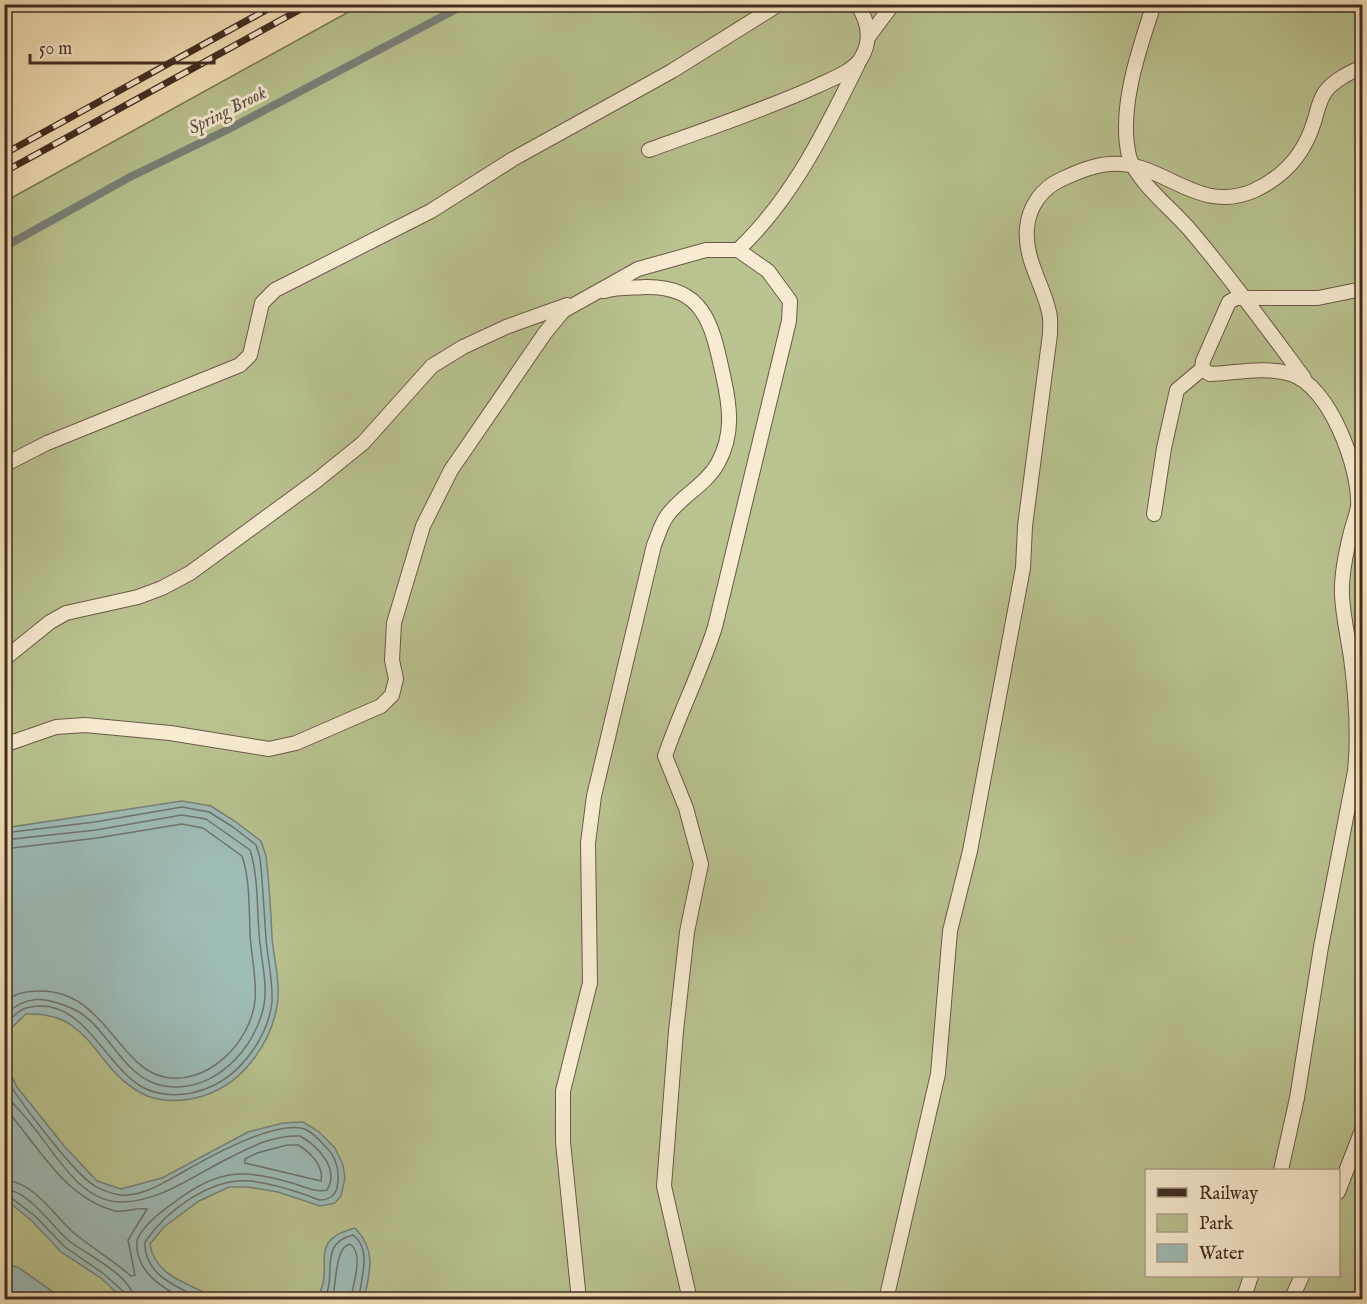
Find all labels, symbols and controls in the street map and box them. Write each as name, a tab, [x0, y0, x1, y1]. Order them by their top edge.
scale bar	[30, 27, 214, 65]
text: 50 m	[39, 38, 72, 61]
water label: Spring Brook	[185, 82, 270, 141]
legend	[1145, 1169, 1340, 1277]
text: Railway	[1199, 1183, 1258, 1206]
text: Park	[1199, 1213, 1234, 1236]
text: Water	[1199, 1243, 1244, 1266]

